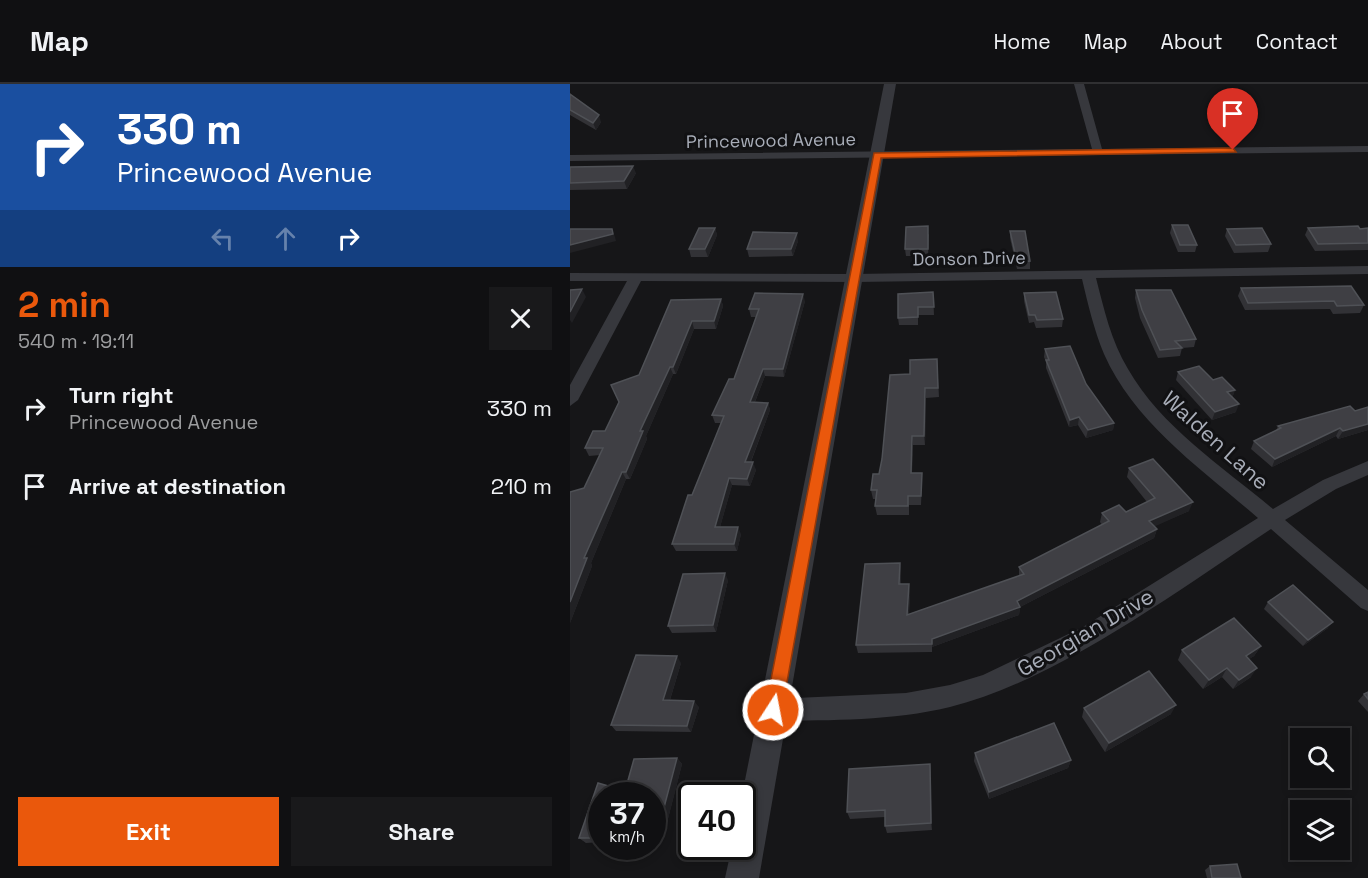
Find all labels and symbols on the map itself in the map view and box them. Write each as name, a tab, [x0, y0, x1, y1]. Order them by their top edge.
pin	[1207, 88, 1258, 150]
street label: Princewood Avenue	[686, 127, 856, 153]
street label: Donson Drive	[912, 246, 1026, 270]
street label: Walden Lane	[1157, 385, 1275, 495]
street label: Georgian Drive	[1012, 582, 1158, 682]
position arrow	[741, 678, 805, 742]
speed limit sign: 40	[678, 782, 756, 860]

